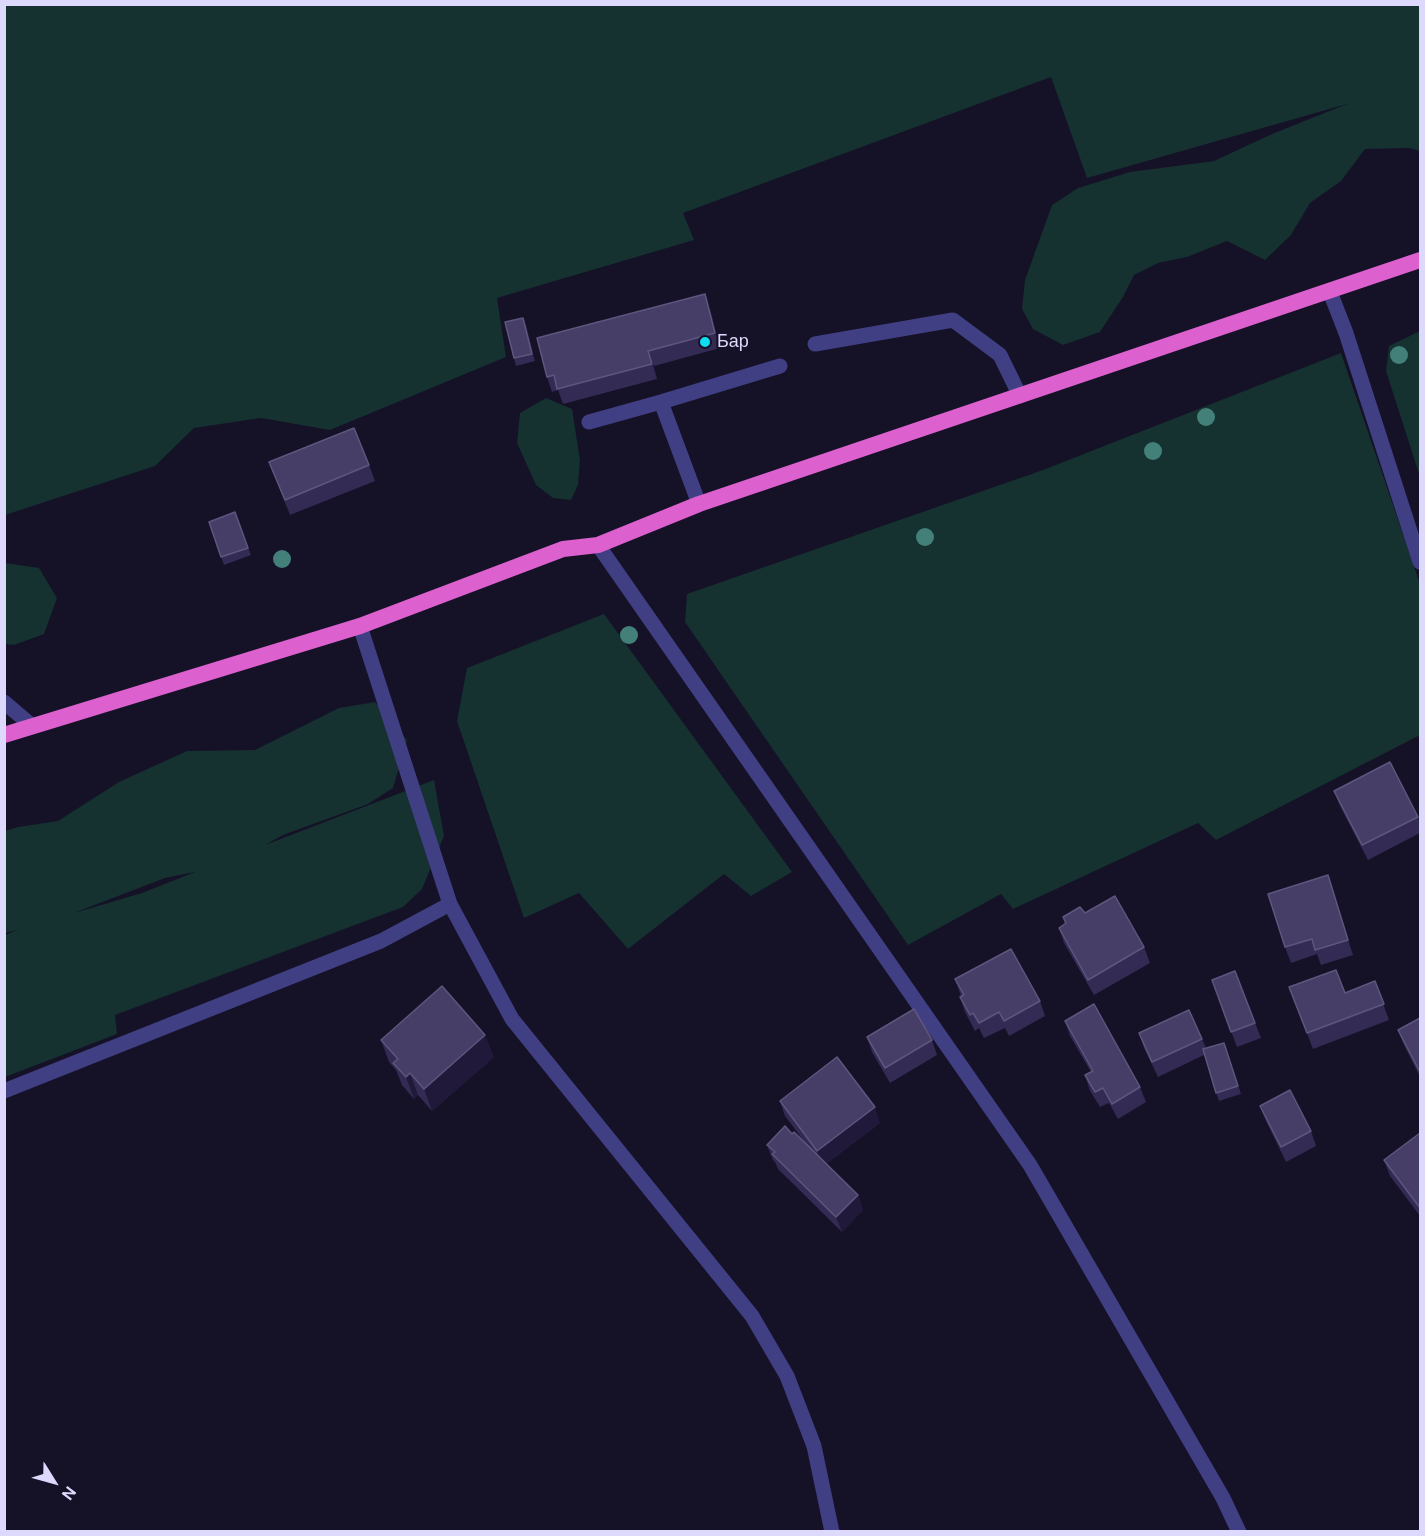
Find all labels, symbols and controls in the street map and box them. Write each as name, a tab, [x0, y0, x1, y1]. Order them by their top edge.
place label: Бар	[717, 331, 749, 353]
marker: Бар	[698, 335, 712, 349]
north arrow	[24, 1452, 84, 1512]
text: N	[57, 1482, 81, 1504]

